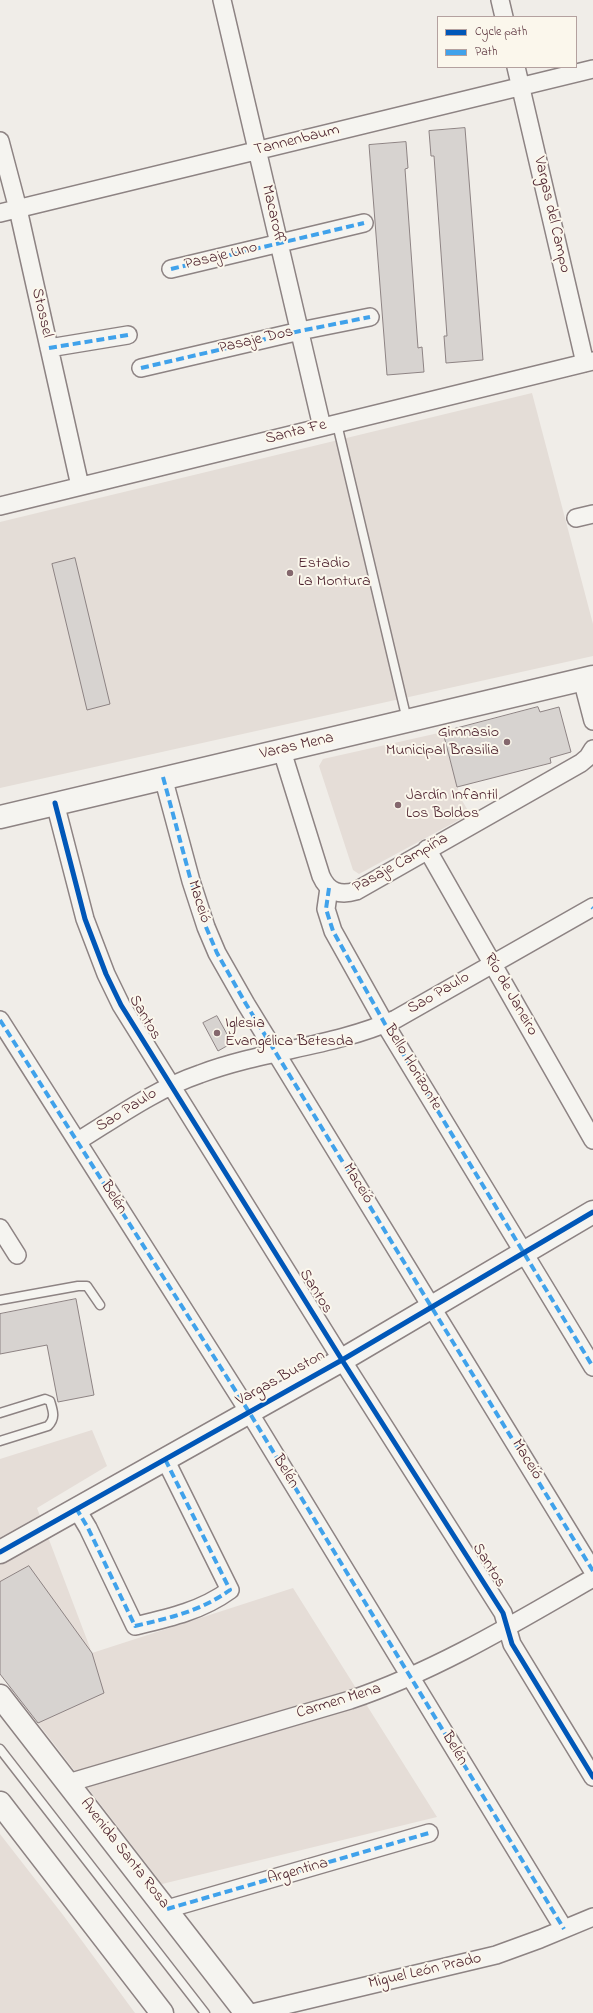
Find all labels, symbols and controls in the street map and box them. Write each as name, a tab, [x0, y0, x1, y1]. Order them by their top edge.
legend	[437, 16, 577, 68]
text: Cycle path	[475, 23, 527, 41]
text: Path	[475, 43, 497, 61]
street label: Tannenbaum	[252, 121, 342, 161]
street label: Vargas del Campo	[528, 155, 574, 275]
street label: Macaroff	[256, 183, 288, 245]
street label: Pasaje Uno	[183, 239, 259, 275]
street label: Stossel	[26, 286, 56, 340]
street label: Pasaje Dos	[217, 323, 295, 359]
street label: Santa Fe	[263, 416, 329, 450]
place label: Estadio La Montura	[298, 554, 371, 592]
marker: Estadio La Montura	[285, 568, 295, 578]
place label: Gimnasio Municipal Brasilia	[386, 723, 499, 761]
street label: Varas Mena	[258, 729, 336, 765]
marker: Gimnasio Municipal Brasilia	[502, 737, 512, 747]
place label: Jardín Infantil Los Boldos	[406, 786, 498, 824]
marker: Jardín Infantil Los Boldos	[393, 800, 403, 810]
street label: Pasaje Campiña	[350, 830, 452, 898]
street label: Maceió	[182, 878, 214, 926]
street label: Río de Janeiro	[479, 950, 541, 1040]
street label: Sao Paulo	[405, 969, 473, 1019]
street label: Santos	[124, 992, 164, 1044]
place label: Iglesia Evangélica Betesda	[225, 1014, 353, 1052]
street label: Bello Horizonte	[379, 1022, 445, 1114]
marker: Iglesia Evangélica Betesda	[212, 1028, 222, 1038]
street label: Sao Paulo	[93, 1085, 161, 1137]
street label: Maceió	[337, 1160, 377, 1208]
street label: Belén	[95, 1178, 131, 1218]
street label: Santos	[294, 1266, 336, 1318]
street label: Vargas Buston	[233, 1347, 329, 1411]
street label: Maceió	[506, 1436, 546, 1484]
street label: Belén	[268, 1452, 302, 1492]
street label: Santos	[467, 1540, 509, 1592]
street label: Carmen Mena	[294, 1680, 384, 1724]
street label: Belén	[437, 1729, 471, 1769]
street label: Avenida Santa Rosa	[75, 1795, 173, 1913]
street label: Argentina	[266, 1854, 330, 1890]
street label: Miguel León Prado	[367, 1950, 483, 1994]

